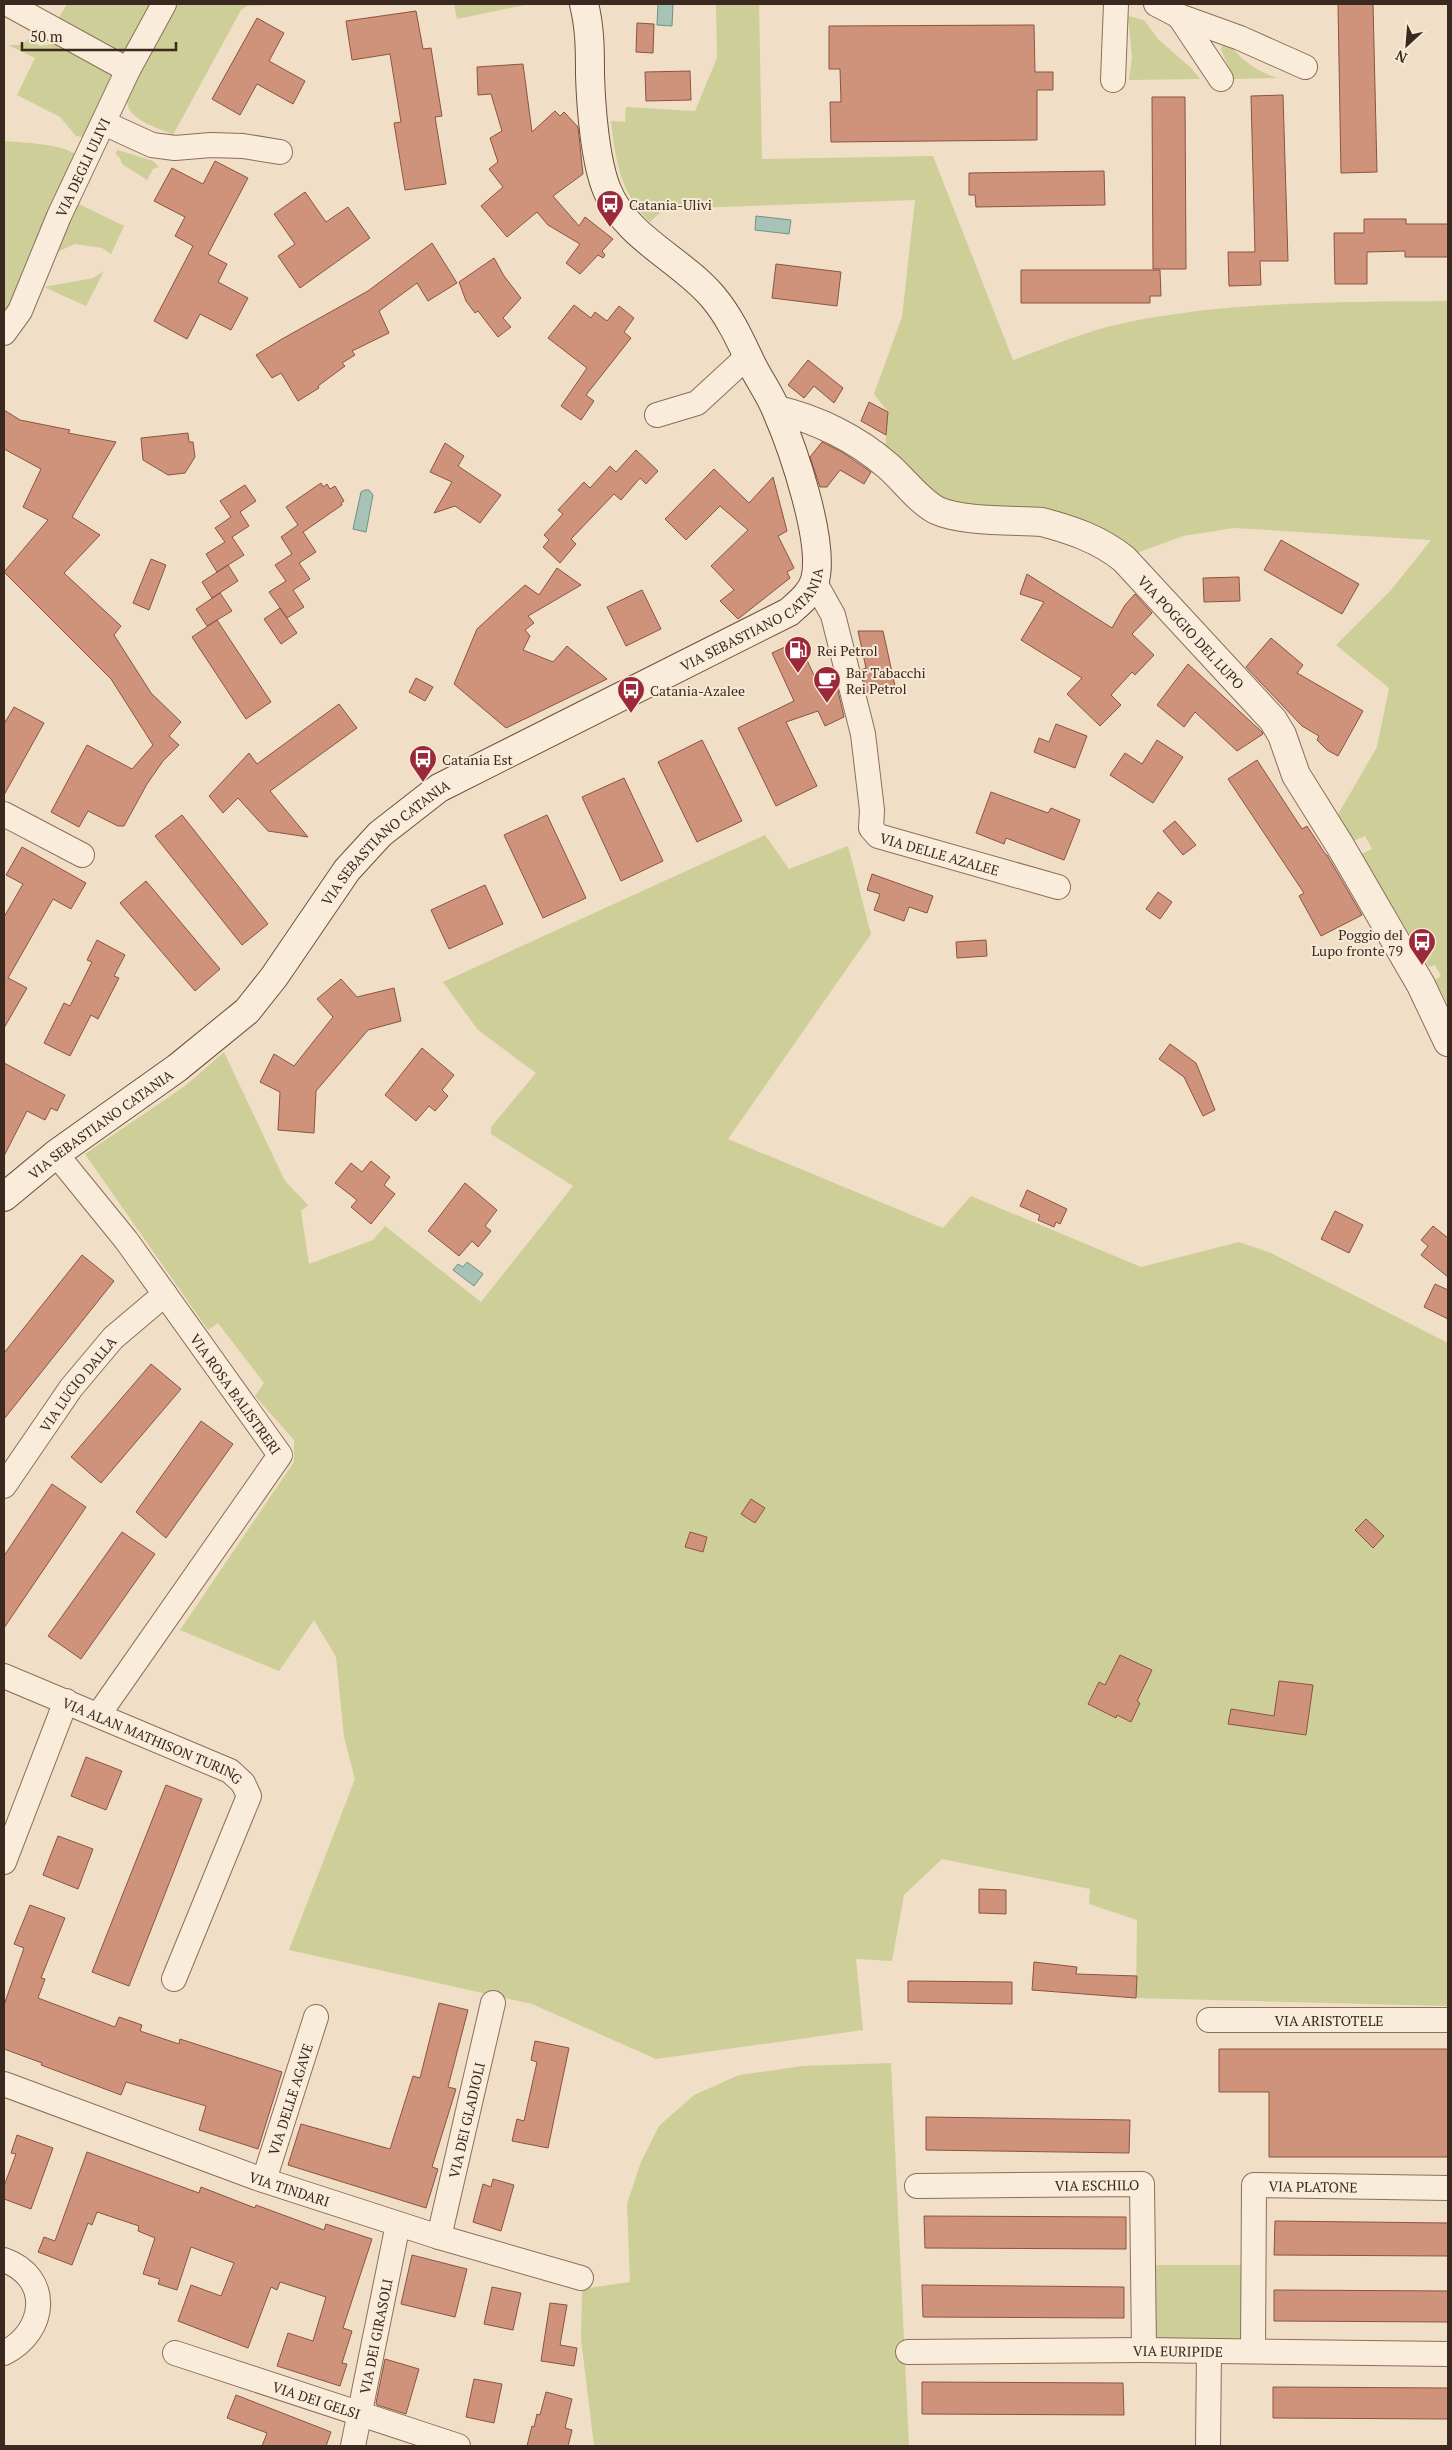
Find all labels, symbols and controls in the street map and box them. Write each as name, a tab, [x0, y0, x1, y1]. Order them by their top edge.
scale bar	[22, 20, 176, 52]
north arrow	[1382, 20, 1432, 70]
text: 50 m	[30, 26, 63, 46]
text: N	[1392, 46, 1410, 68]
street label: VIA DEGLI ULIVI	[51, 114, 114, 220]
bus stop icon: Catania-Ulivi	[595, 189, 625, 228]
place label: Catania-Ulivi	[629, 195, 712, 214]
street label: VIA SEBASTIANO CATANIA	[677, 567, 826, 675]
street label: VIA POGGIO DEL LUPO	[1134, 571, 1249, 693]
fuel station icon: Rei Petrol	[783, 635, 813, 674]
place label: Rei Petrol	[817, 641, 878, 660]
place label: Bar Tabacchi Rei Petrol	[846, 663, 926, 698]
cafe icon: Bar Tabacchi Rei Petrol	[812, 665, 842, 704]
bus stop icon: Catania-Azalee	[616, 675, 646, 714]
place label: Catania-Azalee	[650, 681, 745, 700]
bus stop icon: Catania Est	[408, 744, 438, 783]
place label: Catania Est	[442, 750, 514, 769]
street label: VIA SEBASTIANO CATANIA	[316, 775, 453, 909]
street label: VIA DELLE AZALEE	[878, 828, 1002, 879]
place label: Poggio del Lupo fronte 79	[1311, 925, 1403, 960]
bus stop icon: Poggio del Lupo fronte 79	[1407, 927, 1437, 966]
street label: VIA SEBASTIANO CATANIA	[24, 1064, 177, 1183]
street label: VIA ROSA BALISTRERI	[186, 1330, 286, 1458]
street label: VIA LUCIO DALLA	[35, 1332, 120, 1435]
street label: VIA ALAN MATHISON TURING	[60, 1692, 247, 1788]
street label: VIA ARISTOTELE	[1275, 2011, 1383, 2030]
street label: VIA DELLE AGAVE	[263, 2041, 317, 2157]
street label: VIA DEI GLADIOLI	[443, 2060, 489, 2180]
street label: VIA TINDARI	[246, 2166, 332, 2210]
street label: VIA ESCHILO	[1055, 2175, 1139, 2194]
street label: VIA PLATONE	[1268, 2176, 1358, 2196]
street label: VIA DEI GIRASOLI	[354, 2277, 396, 2396]
street label: VIA EURIPIDE	[1133, 2340, 1223, 2361]
street label: VIA DEI GELSI	[270, 2376, 363, 2423]

